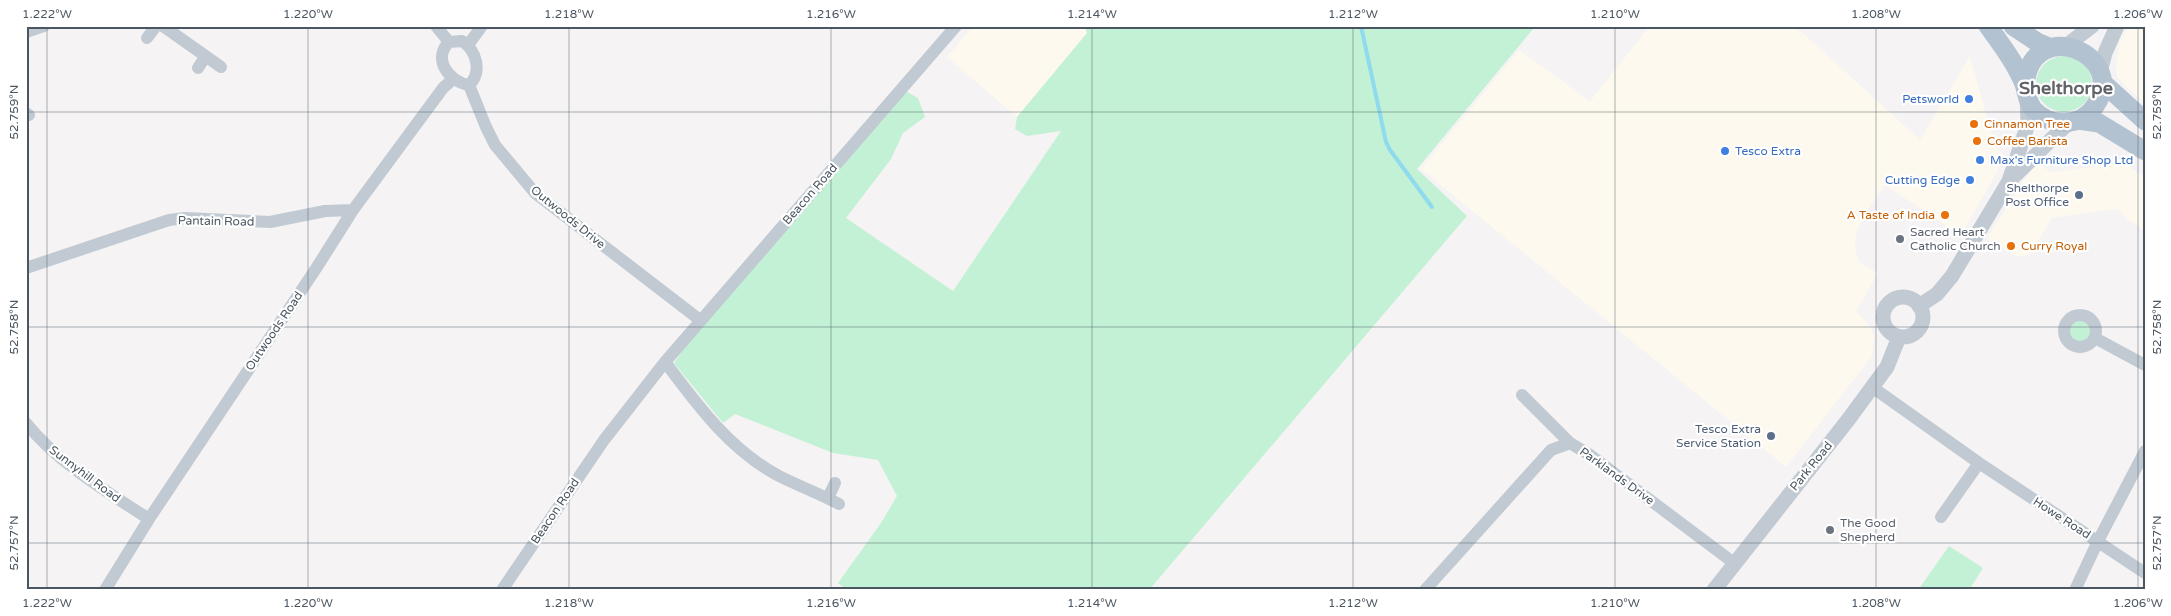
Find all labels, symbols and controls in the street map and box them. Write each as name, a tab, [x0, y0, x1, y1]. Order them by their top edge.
text: 1.222°W	[22, 7, 72, 21]
text: 1.220°W	[283, 7, 333, 21]
text: 1.218°W	[544, 7, 594, 21]
text: 1.216°W	[806, 7, 856, 21]
text: 1.214°W	[1067, 7, 1117, 21]
text: 1.212°W	[1328, 7, 1378, 21]
text: 1.210°W	[1590, 7, 1640, 21]
text: 1.208°W	[1851, 7, 1901, 21]
text: 1.206°W	[2113, 7, 2163, 21]
district label: Shelthorpe	[2019, 77, 2113, 99]
text: 52.759°N	[7, 85, 21, 139]
text: 52.759°N	[2150, 85, 2164, 139]
place label: Petsworld	[1902, 92, 1959, 106]
marker: Petsworld	[1963, 93, 1975, 105]
place label: Cinnamon Tree	[1984, 117, 2070, 131]
marker: Cinnamon Tree	[1968, 118, 1980, 130]
place label: Coffee Barista	[1987, 134, 2068, 148]
marker: Coffee Barista	[1971, 135, 1983, 147]
place label: Tesco Extra	[1735, 144, 1801, 158]
marker: Tesco Extra	[1719, 145, 1731, 157]
place label: Max's Furniture Shop Ltd	[1990, 153, 2133, 167]
marker: Max's Furniture Shop Ltd	[1974, 154, 1986, 166]
street label: Beacon Road	[780, 161, 840, 227]
place label: Cutting Edge	[1885, 173, 1960, 187]
marker: Cutting Edge	[1964, 174, 1976, 186]
place label: Shelthorpe Post Office	[2005, 181, 2069, 209]
street label: Outwoods Drive	[528, 183, 608, 251]
marker: Shelthorpe Post Office	[2073, 189, 2085, 201]
place label: A Taste of India	[1847, 208, 1935, 222]
marker: A Taste of India	[1939, 209, 1951, 221]
street label: Pantain Road	[178, 213, 254, 229]
place label: Sacred Heart Catholic Church	[1910, 225, 2001, 253]
marker: Sacred Heart Catholic Church	[1894, 233, 1906, 245]
place label: Curry Royal	[2021, 239, 2087, 253]
marker: Curry Royal	[2005, 240, 2017, 252]
street label: Outwoods Road	[242, 289, 306, 373]
text: 52.758°N	[7, 300, 21, 354]
text: 52.758°N	[2150, 300, 2164, 354]
place label: Tesco Extra Service Station	[1676, 422, 1761, 450]
marker: Tesco Extra Service Station	[1765, 430, 1777, 442]
street label: Park Road	[1787, 439, 1835, 493]
street label: Sunnyhill Road	[47, 443, 123, 505]
street label: Parklands Drive	[1577, 444, 1657, 508]
street label: Beacon Road	[528, 476, 582, 546]
street label: Howe Road	[2031, 494, 2093, 542]
text: 52.757°N	[7, 515, 21, 571]
text: 52.757°N	[2150, 515, 2164, 571]
place label: The Good Shepherd	[1840, 516, 1896, 544]
marker: The Good Shepherd	[1824, 524, 1836, 536]
text: 1.222°W	[22, 596, 72, 610]
text: 1.220°W	[283, 596, 333, 610]
text: 1.218°W	[544, 596, 594, 610]
text: 1.216°W	[806, 596, 856, 610]
text: 1.214°W	[1067, 596, 1117, 610]
text: 1.212°W	[1328, 596, 1378, 610]
text: 1.210°W	[1590, 596, 1640, 610]
text: 1.208°W	[1851, 596, 1901, 610]
text: 1.206°W	[2113, 596, 2163, 610]

